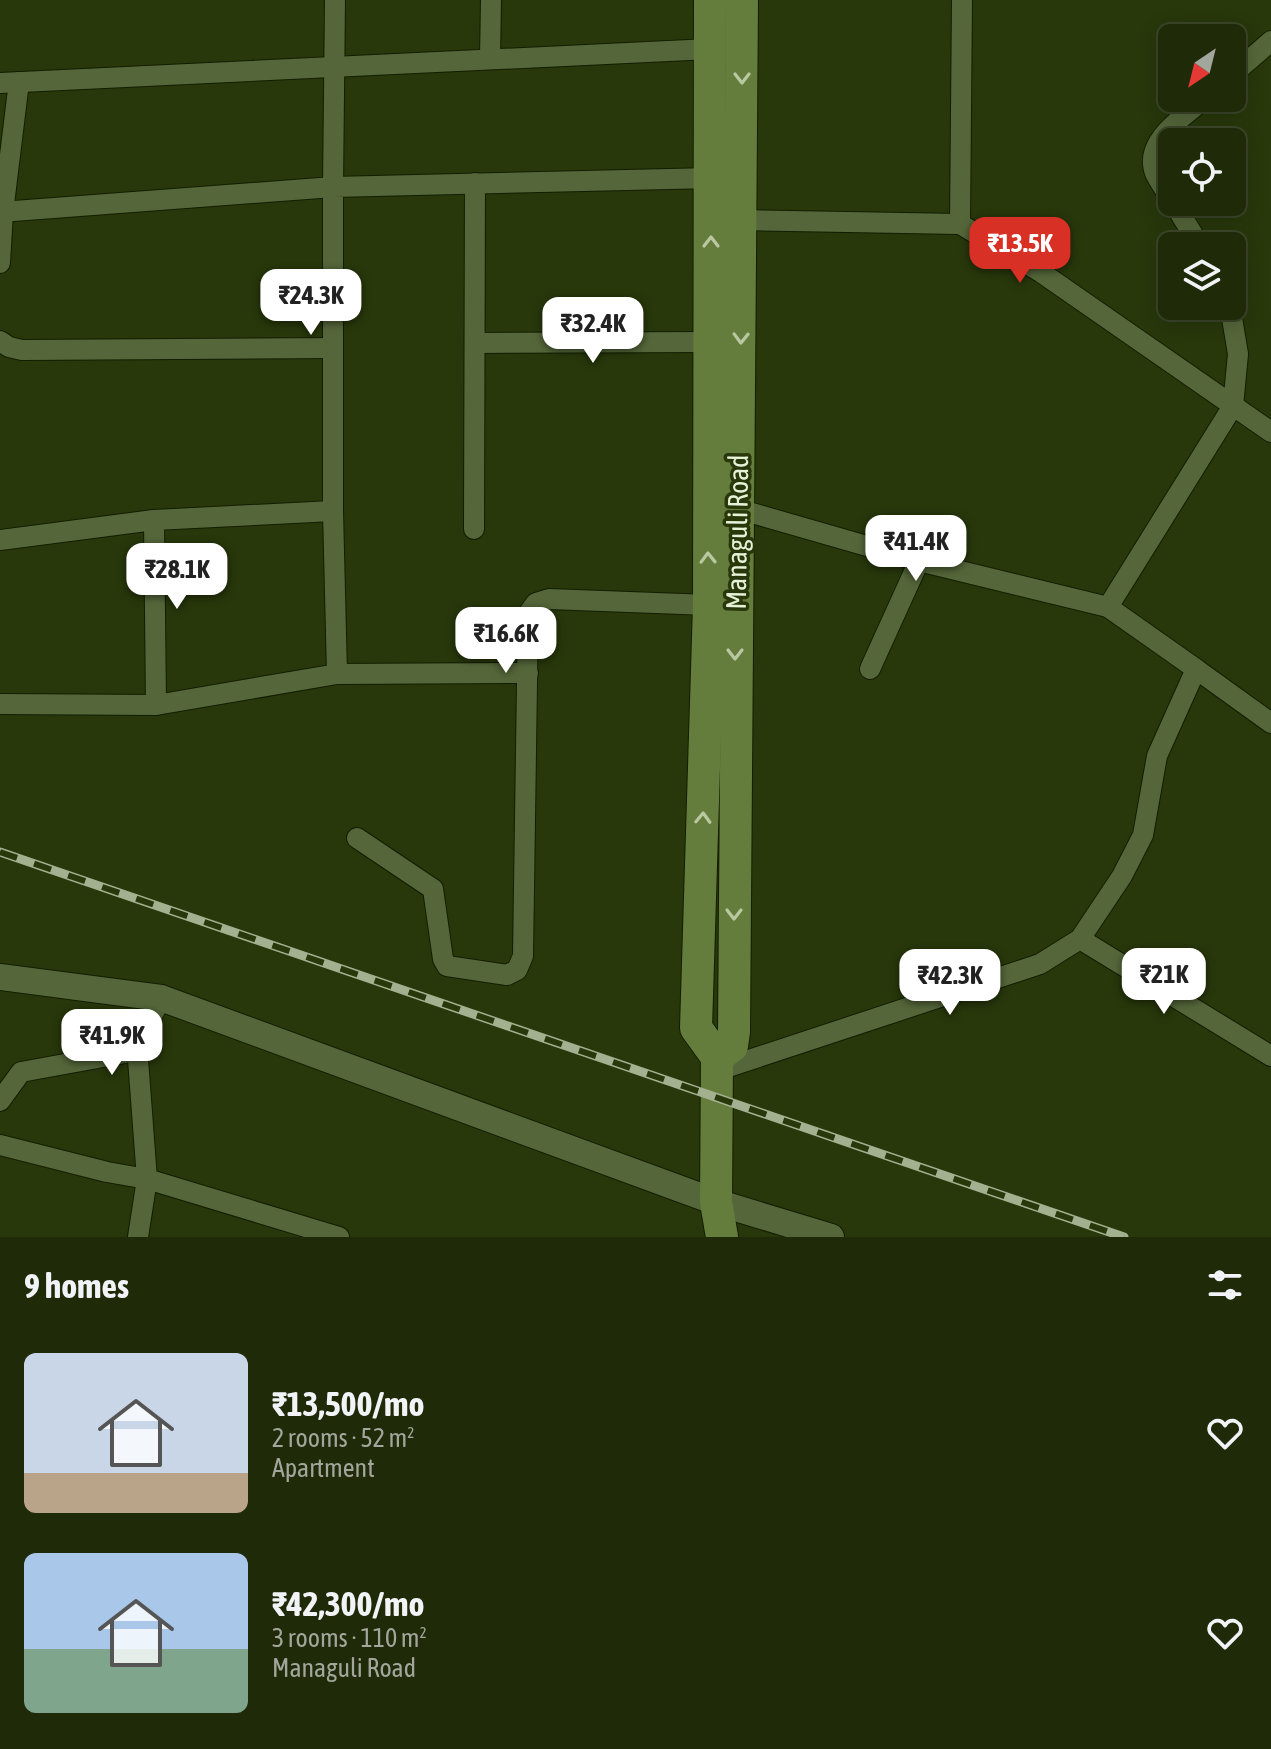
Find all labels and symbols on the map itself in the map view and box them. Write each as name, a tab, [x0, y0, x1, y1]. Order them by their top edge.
north arrow	[1158, 24, 1246, 112]
one-way arrow	[733, 72, 751, 85]
pin: ₹13.5K	[955, 217, 1085, 285]
one-way arrow	[702, 235, 720, 248]
pin: ₹24.3K	[246, 269, 376, 337]
pin: ₹32.4K	[528, 297, 658, 365]
one-way arrow	[732, 332, 750, 345]
street label: Managuli Road	[720, 454, 754, 610]
pin: ₹41.4K	[851, 515, 981, 583]
pin: ₹28.1K	[112, 543, 242, 611]
one-way arrow	[700, 551, 717, 564]
pin: ₹16.6K	[441, 607, 571, 675]
one-way arrow	[726, 648, 744, 661]
one-way arrow	[694, 811, 711, 824]
one-way arrow	[725, 908, 743, 921]
pin: ₹21K	[1117, 948, 1211, 1016]
pin: ₹42.3K	[885, 949, 1015, 1017]
pin: ₹41.9K	[47, 1009, 177, 1077]

